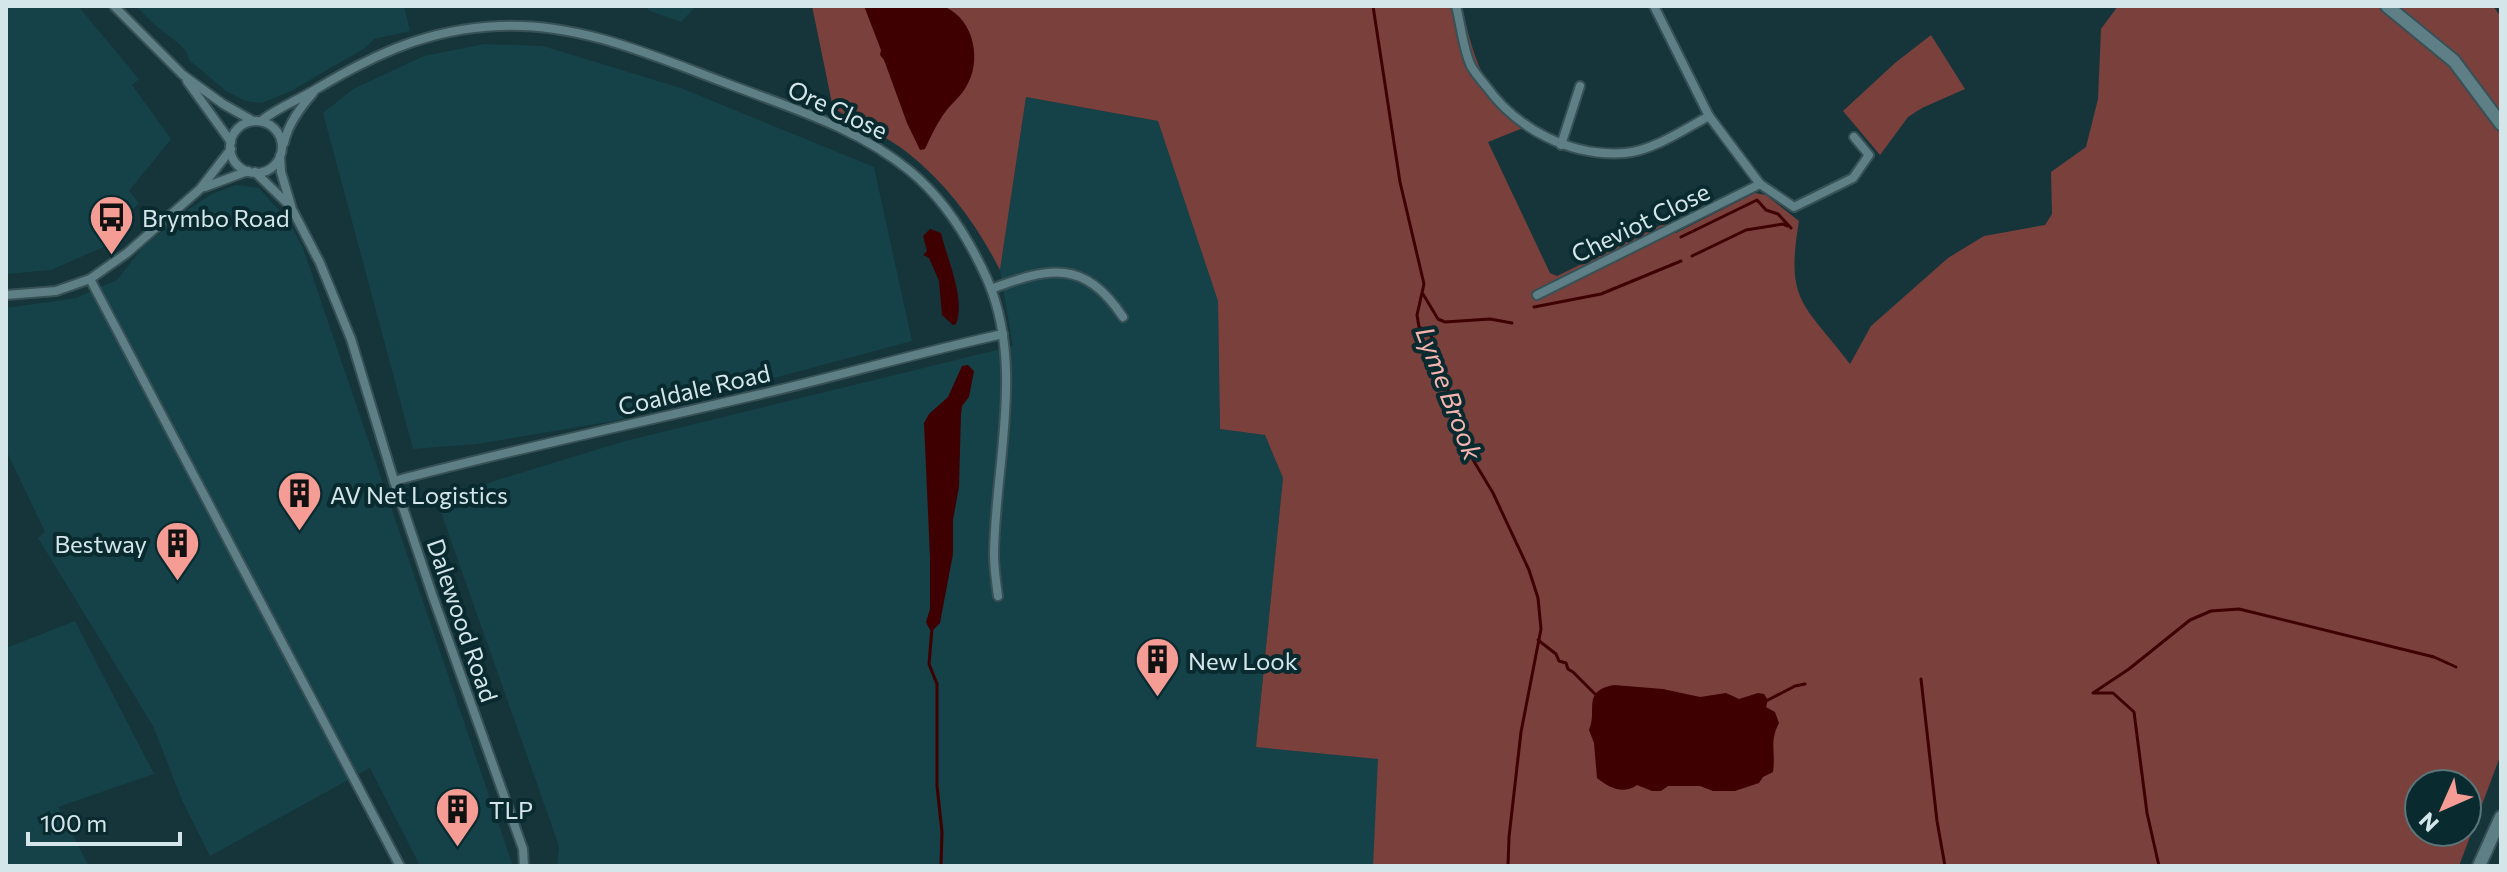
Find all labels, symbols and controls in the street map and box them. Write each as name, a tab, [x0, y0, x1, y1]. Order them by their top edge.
street label: Ore Close	[784, 73, 892, 145]
street label: Cheviot Close	[1566, 176, 1714, 268]
bus stop icon: Brymbo Road	[87, 193, 135, 256]
place label: Brymbo Road	[142, 203, 290, 232]
water label: Lyme Brook	[1410, 322, 1490, 465]
street label: Coaldale Road	[615, 357, 773, 421]
building icon: AV Net Logistics	[275, 470, 323, 533]
place label: AV Net Logistics	[330, 480, 508, 509]
building icon: Bestway	[154, 519, 202, 582]
place label: Bestway	[54, 529, 147, 558]
street label: Dalewood Road	[422, 535, 504, 705]
building icon: New Look	[1133, 636, 1181, 699]
place label: New Look	[1188, 646, 1298, 675]
north arrow	[2403, 768, 2483, 848]
building icon: TLP	[434, 785, 482, 848]
place label: TLP	[489, 795, 533, 824]
scale bar	[28, 796, 180, 846]
text: N	[2413, 807, 2444, 838]
text: 100 m	[40, 808, 107, 837]

